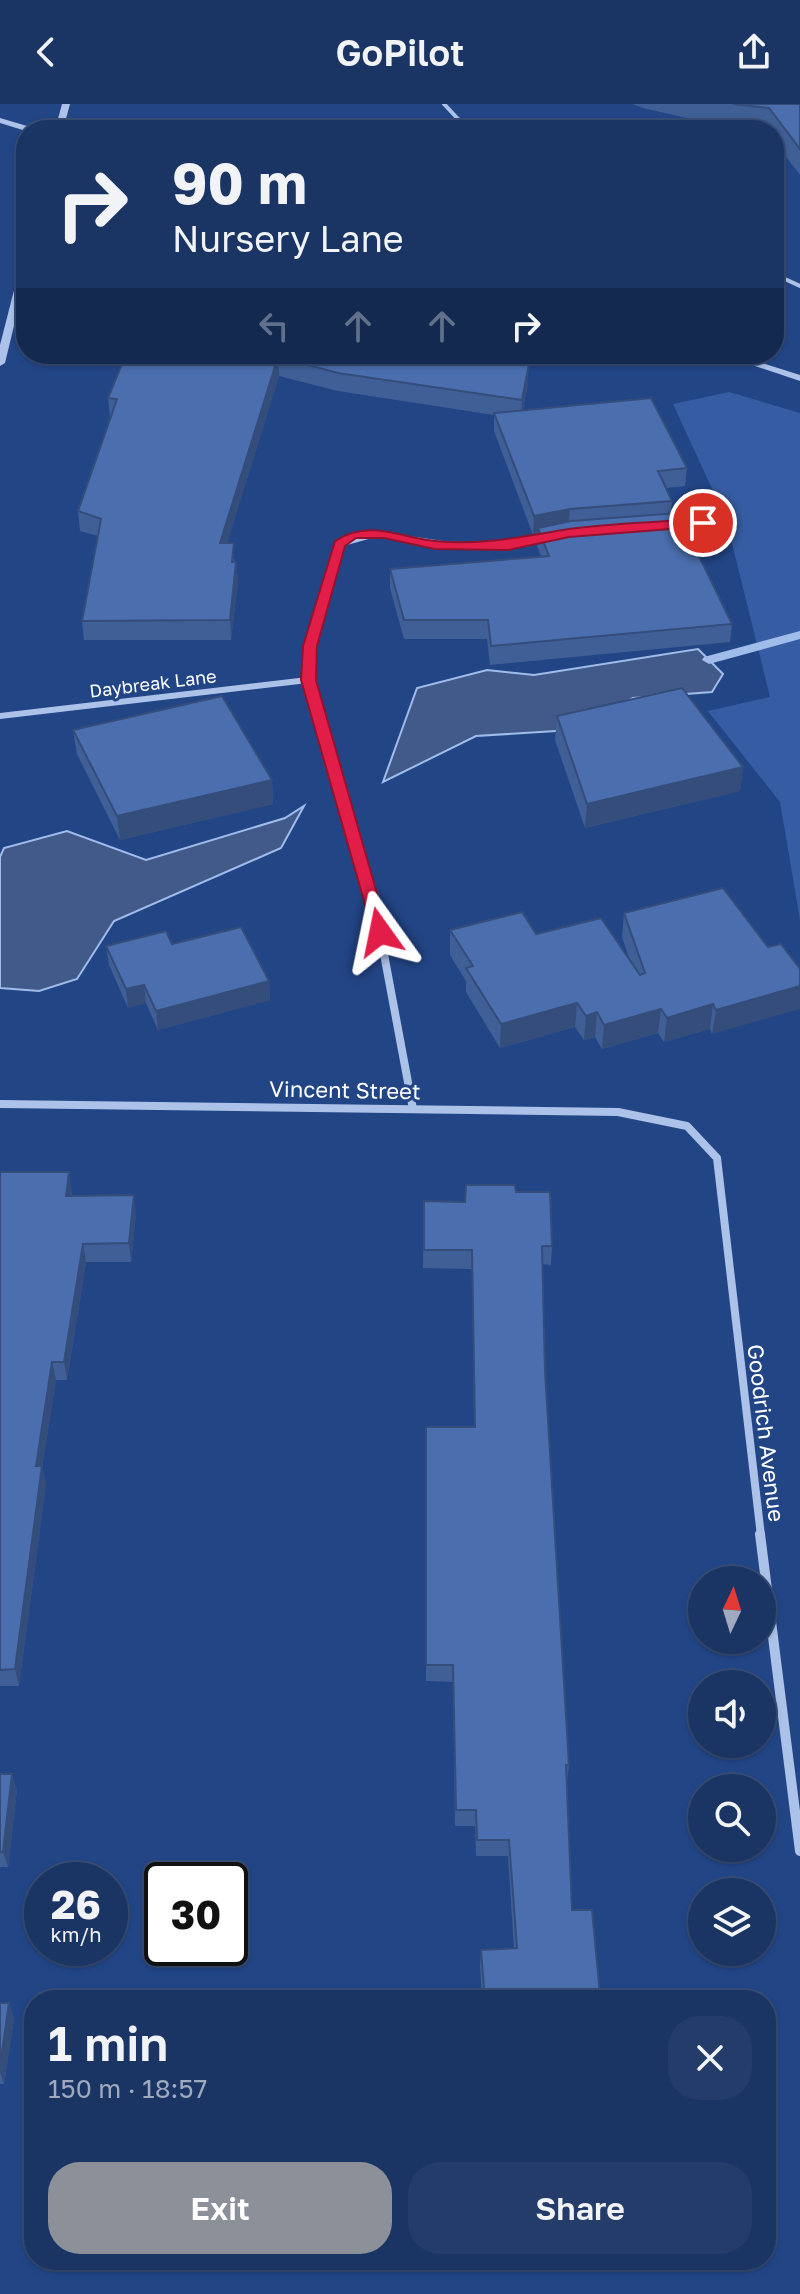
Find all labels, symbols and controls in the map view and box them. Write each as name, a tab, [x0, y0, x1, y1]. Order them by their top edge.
icon: back	[24, 30, 68, 74]
icon: share	[732, 30, 776, 74]
text: GoPilot	[336, 31, 464, 74]
text: 90 m	[172, 149, 307, 216]
icon: right	[40, 152, 144, 256]
text: Nursery Lane	[172, 217, 404, 260]
icon: left	[252, 304, 296, 348]
icon: ahead	[336, 304, 380, 348]
icon: ahead	[420, 304, 464, 348]
icon: right	[504, 304, 548, 348]
pin	[669, 489, 737, 557]
icon: arrive	[681, 501, 725, 545]
street label: Daybreak Lane	[88, 664, 218, 702]
position arrow	[338, 890, 422, 974]
street label: Vincent Street	[269, 1075, 421, 1104]
street label: Goodrich Avenue	[742, 1343, 791, 1523]
north arrow	[688, 1566, 776, 1654]
map controls	[688, 1566, 776, 1966]
button: sound	[688, 1670, 776, 1758]
button: search	[688, 1774, 776, 1862]
speed limit sign: 30	[144, 1862, 248, 1966]
button: layers	[688, 1878, 776, 1966]
text: 26	[51, 1880, 101, 1928]
text: km/h	[51, 1922, 101, 1946]
text: 1 min	[48, 2014, 168, 2072]
button: close	[668, 2016, 752, 2100]
text: 150 m · 18:57	[48, 2073, 207, 2104]
button: Exit	[48, 2162, 392, 2254]
button: Share	[408, 2162, 752, 2254]

